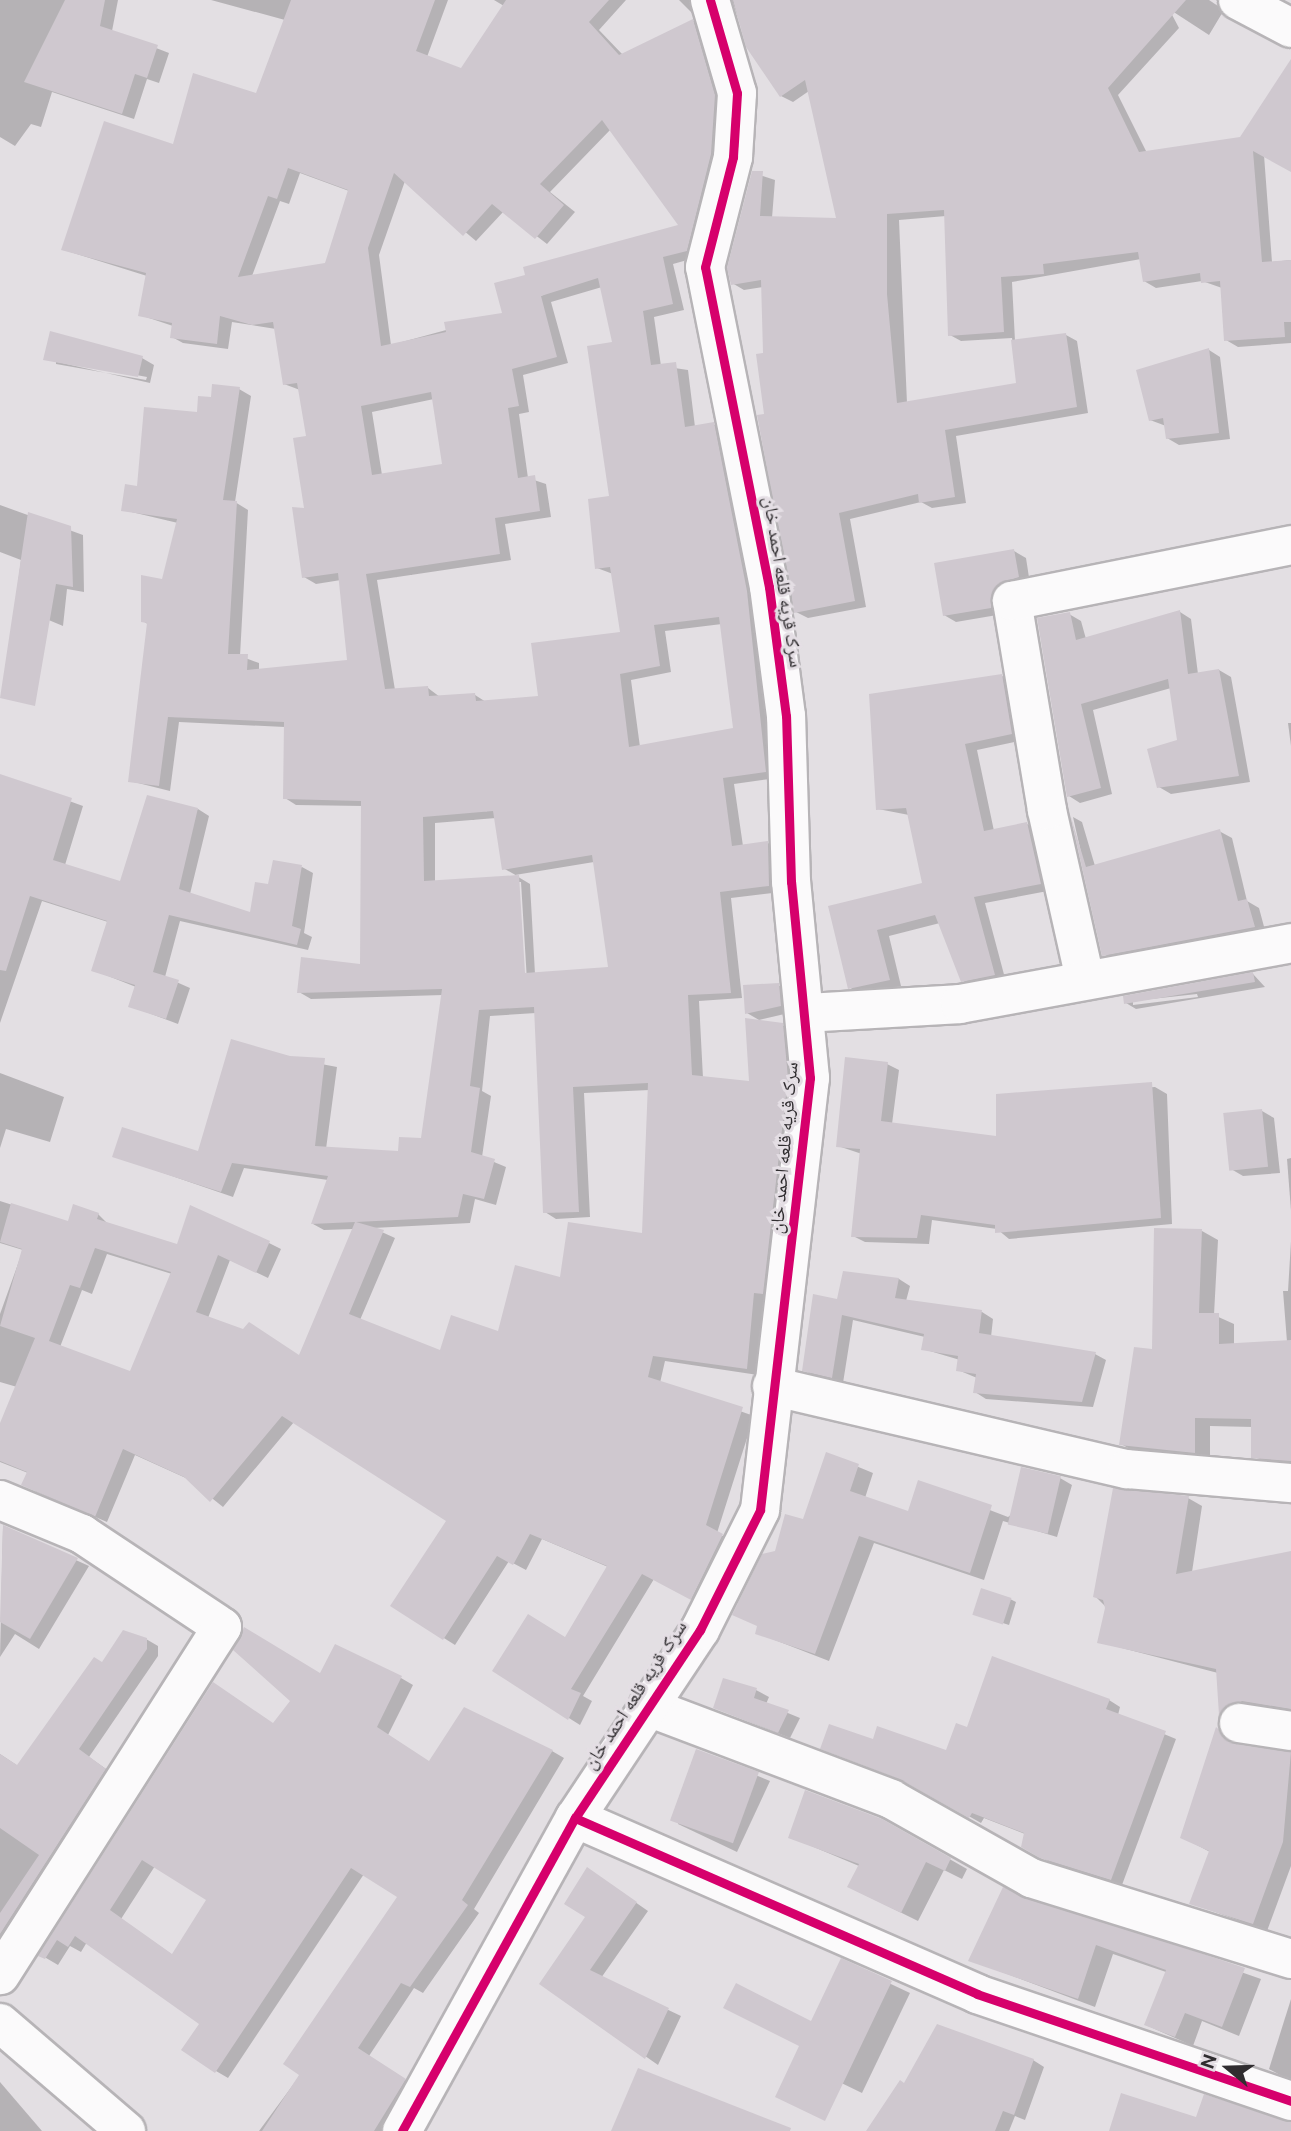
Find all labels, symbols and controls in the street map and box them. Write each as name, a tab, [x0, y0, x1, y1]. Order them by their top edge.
street label: سرک قریه قلعه احمد خان	[758, 495, 808, 669]
street label: سرک قریه قلعه احمد خان	[765, 1061, 803, 1235]
street label: سرک قریه قلعه احمد خان	[578, 1616, 692, 1774]
north arrow	[1193, 2033, 1263, 2103]
text: N	[1195, 2051, 1221, 2071]

